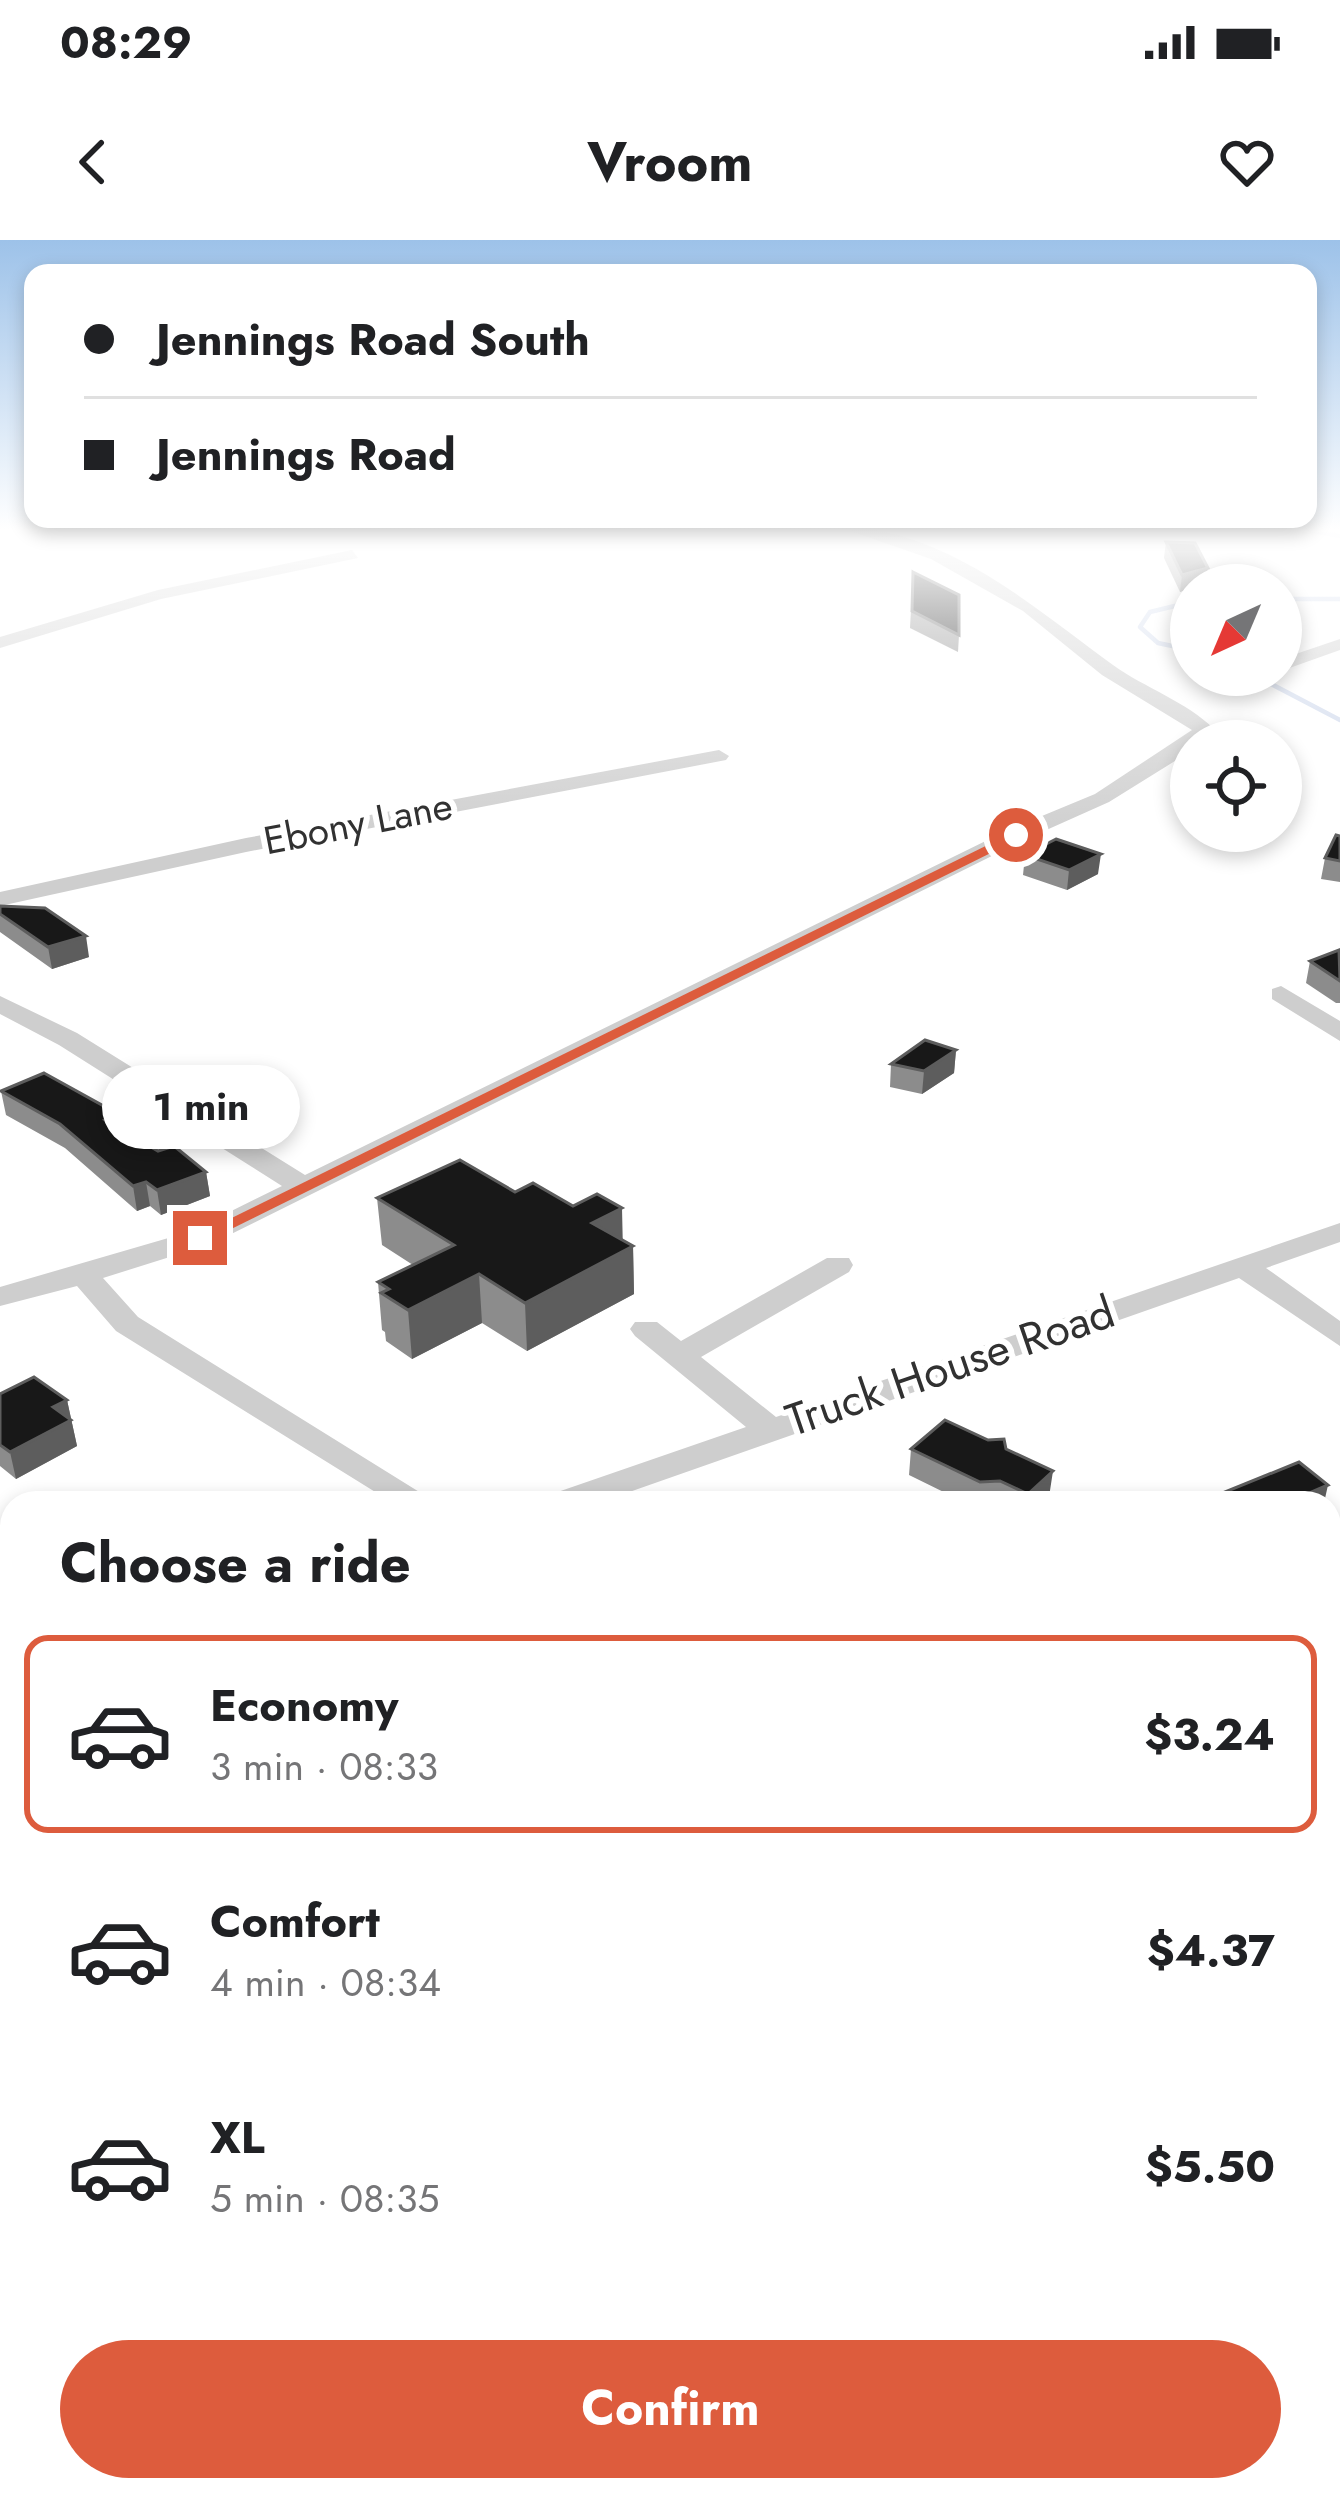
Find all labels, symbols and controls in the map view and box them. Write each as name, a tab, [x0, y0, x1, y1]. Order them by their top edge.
text: 08:29	[60, 10, 192, 75]
text: Vroom	[587, 123, 753, 201]
icon: back	[60, 129, 126, 195]
icon: heart	[1214, 129, 1280, 195]
text: Jennings Road South	[156, 307, 590, 372]
text: Jennings Road	[156, 422, 456, 487]
north arrow	[1170, 564, 1302, 696]
map controls	[1170, 564, 1302, 852]
button: locate	[1170, 720, 1302, 852]
street label: Ebony Lane	[259, 777, 457, 869]
route start	[989, 808, 1043, 862]
callout: 1 min	[101, 1064, 299, 1148]
text: 1 min	[153, 1078, 249, 1135]
route end	[173, 1211, 227, 1265]
street label: Truck House Road	[777, 1279, 1123, 1453]
text: Choose a ride	[60, 1524, 411, 1602]
text: Economy	[210, 1673, 398, 1738]
icon: car	[66, 1680, 174, 1788]
text: $3.24	[1144, 1702, 1275, 1767]
text: 3 min · 08:33	[210, 1738, 438, 1795]
text: Comfort	[210, 1889, 380, 1954]
icon: car	[66, 1896, 174, 2004]
text: $4.37	[1147, 1918, 1275, 1983]
text: 4 min · 08:34	[210, 1954, 441, 2011]
text: XL	[210, 2105, 265, 2170]
icon: car	[66, 2112, 174, 2220]
text: $5.50	[1145, 2134, 1275, 2199]
text: 5 min · 08:35	[210, 2170, 440, 2227]
button: Confirm	[60, 2340, 1281, 2478]

